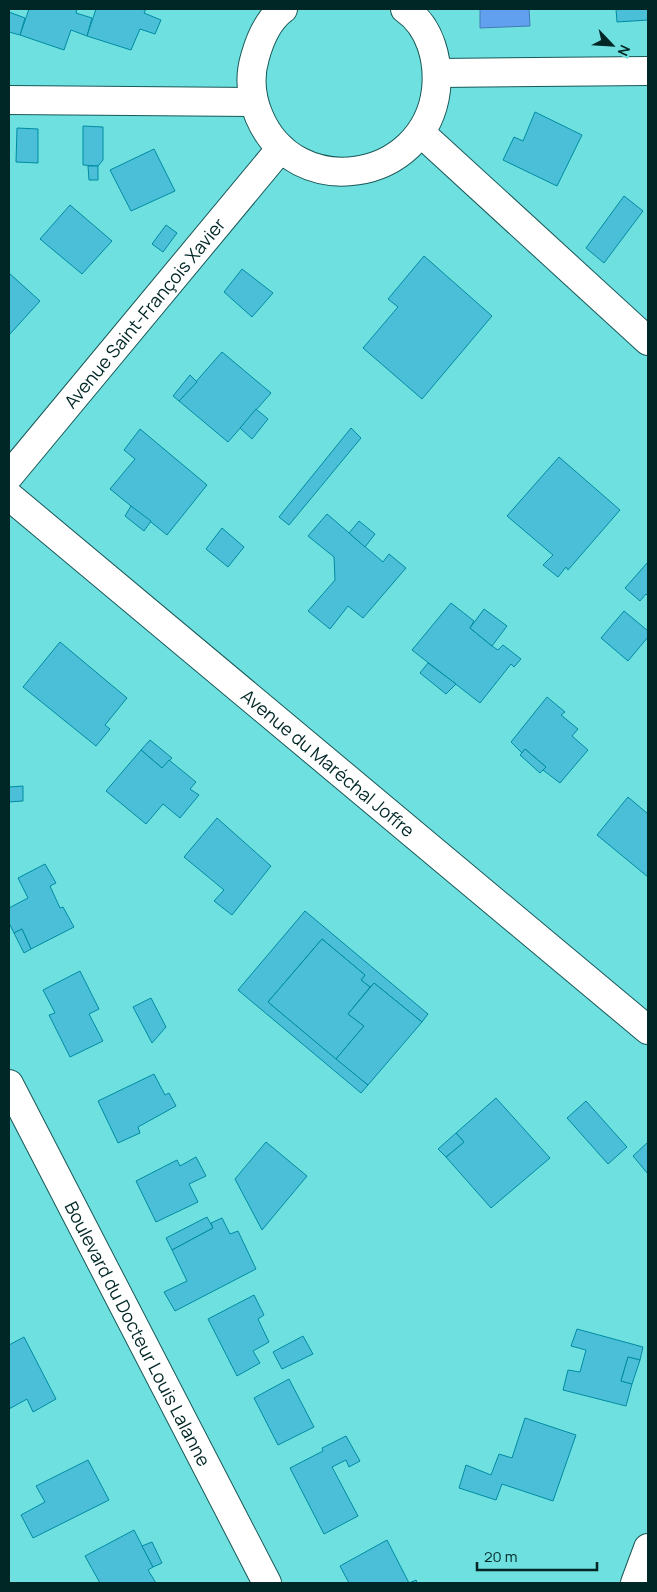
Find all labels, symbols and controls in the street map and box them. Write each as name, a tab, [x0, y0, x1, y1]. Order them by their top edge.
north arrow	[587, 20, 637, 70]
text: N	[613, 42, 635, 59]
street label: Avenue Saint-François Xavier	[58, 212, 231, 413]
street label: Avenue du Maréchal Joffre	[237, 683, 420, 842]
street label: Boulevard du Docteur Louis Lalanne	[60, 1197, 216, 1470]
scale bar	[477, 1540, 597, 1572]
text: 20 m	[484, 1546, 517, 1567]

